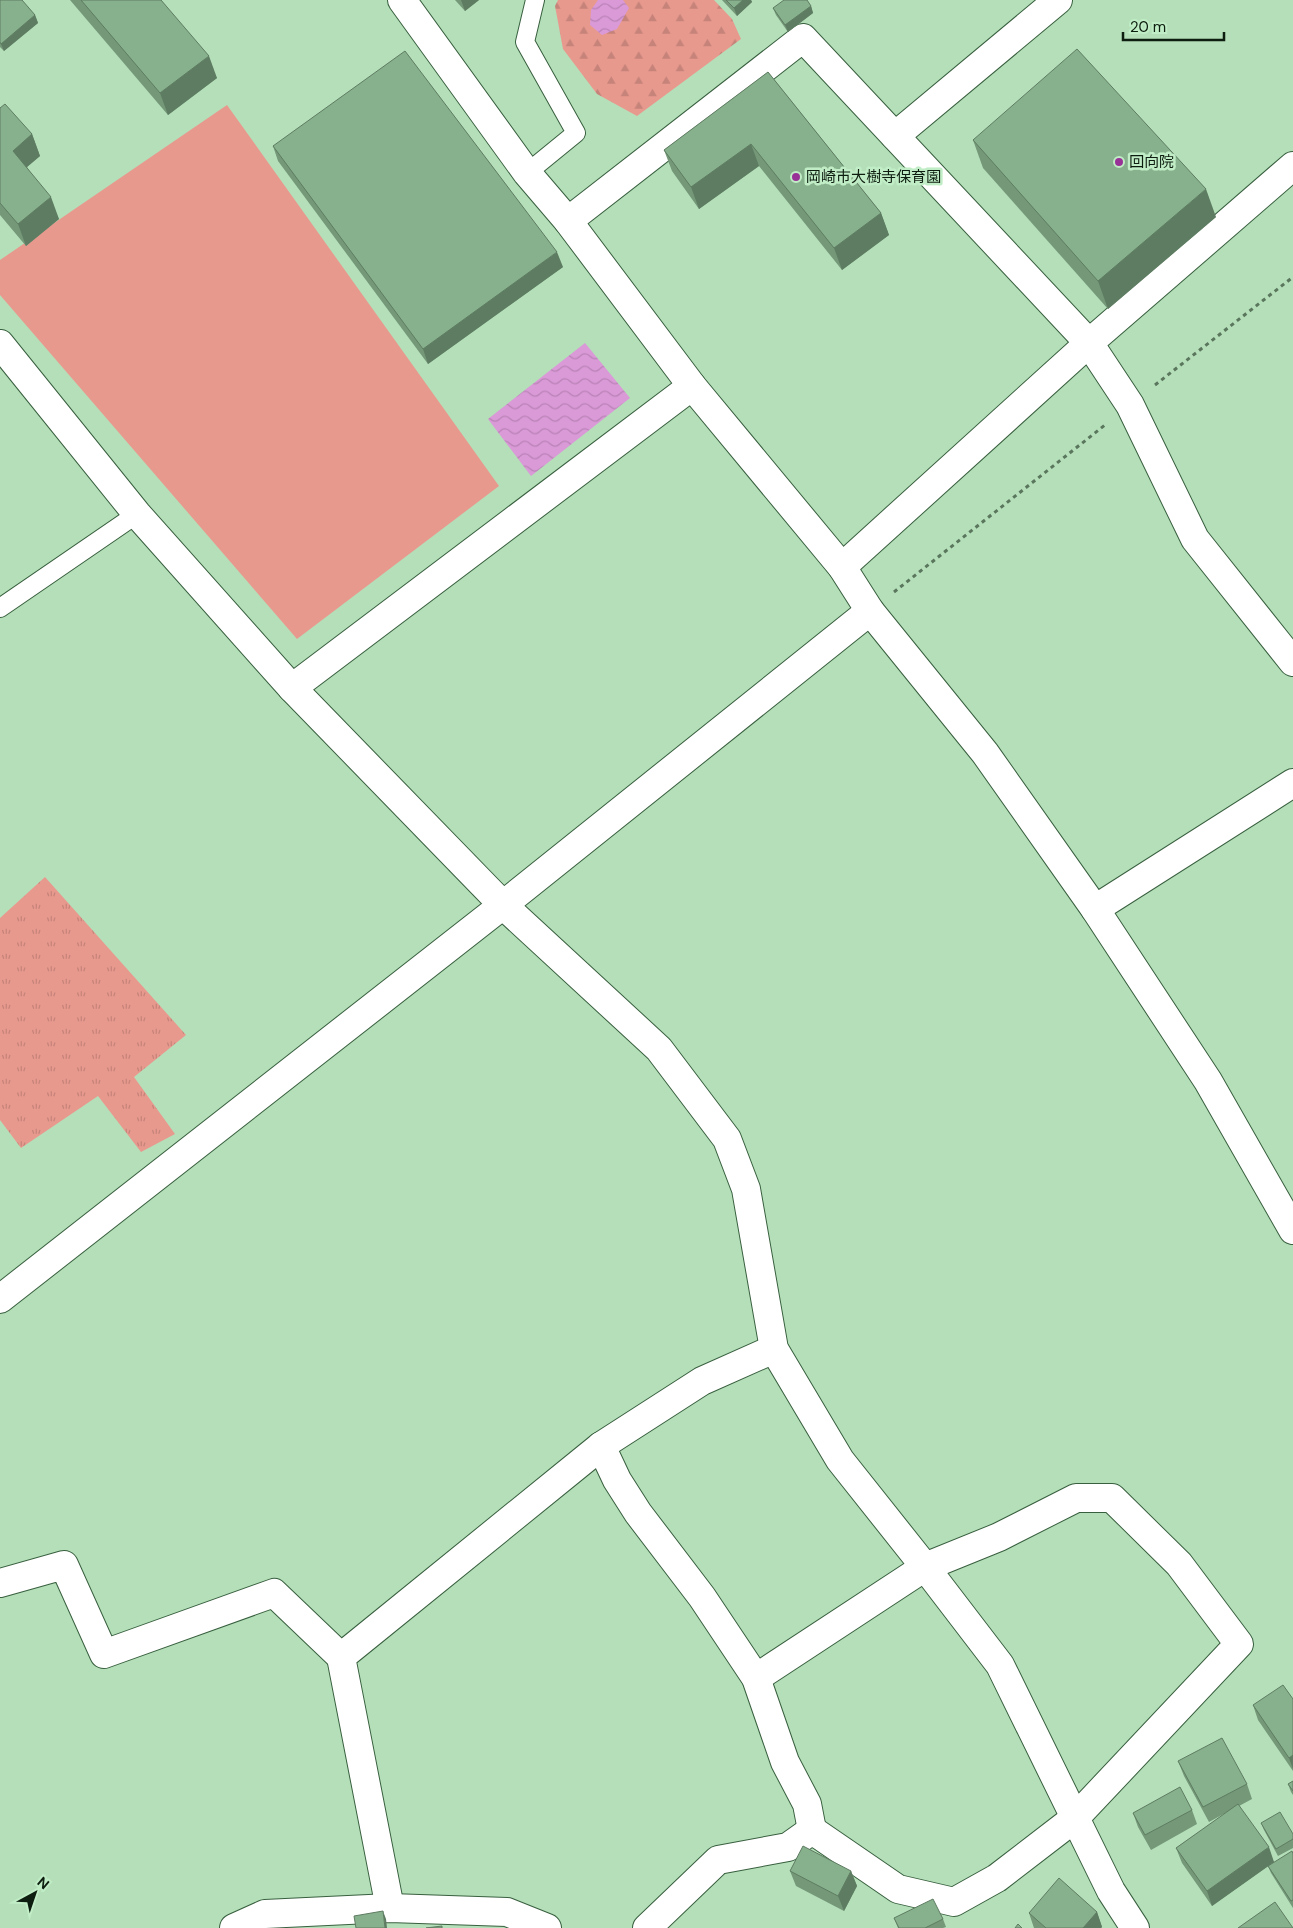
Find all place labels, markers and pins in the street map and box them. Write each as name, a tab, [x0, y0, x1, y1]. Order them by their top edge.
place label: 回向院	[1129, 152, 1174, 172]
marker: 回向院	[1113, 156, 1125, 168]
place label: 岡崎市大樹寺保育園	[806, 167, 941, 187]
marker: 岡崎市大樹寺保育園	[790, 171, 802, 183]

